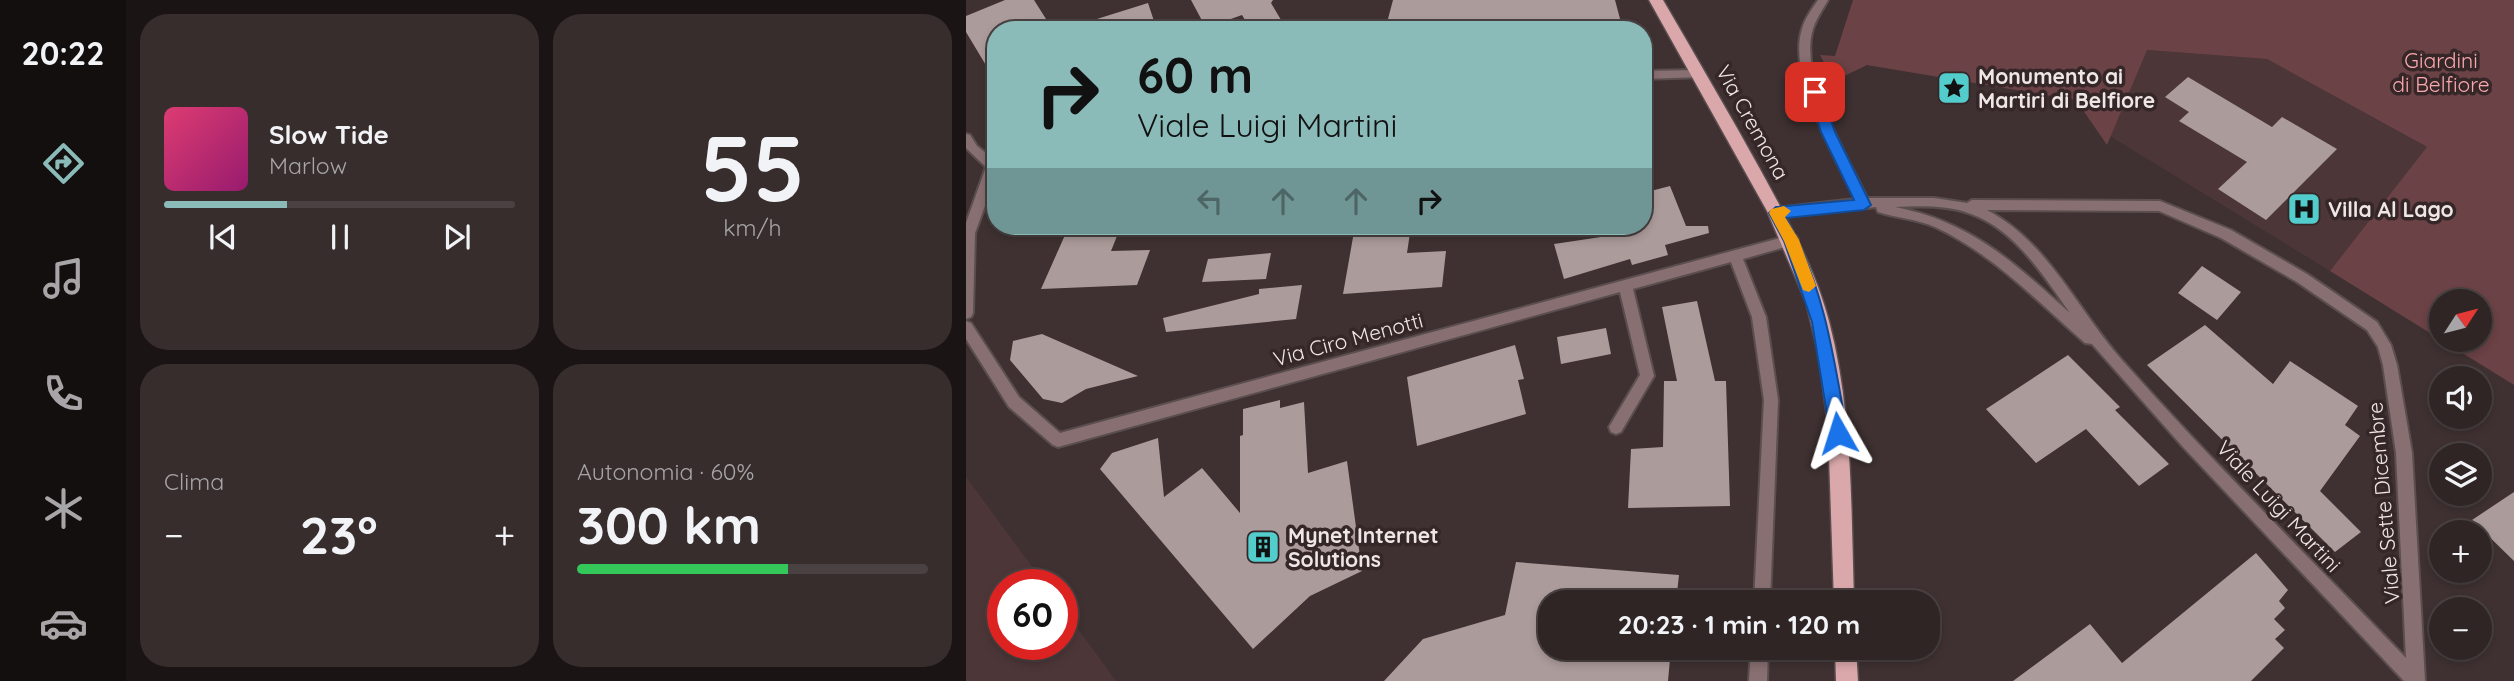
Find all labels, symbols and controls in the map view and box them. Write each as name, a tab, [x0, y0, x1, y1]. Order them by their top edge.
text: 20:22	[21, 33, 105, 73]
text: 60 m	[1137, 44, 1253, 105]
park label: Giardini di Belfiore	[2392, 47, 2490, 97]
icon: right	[1022, 49, 1113, 140]
street label: Via Cremona	[1711, 60, 1795, 184]
pin	[1785, 62, 1845, 122]
place label: Monumento ai Martiri di Belfiore	[1978, 63, 2155, 113]
place icon: Monumento ai Martiri di Belfiore	[1935, 69, 1973, 107]
icon: arrive	[1796, 73, 1834, 111]
text: Viale Luigi Martini	[1137, 105, 1397, 145]
text: 55	[700, 110, 805, 224]
text: Slow Tide	[269, 118, 389, 151]
icon: directions	[39, 139, 88, 188]
text: Marlow	[269, 151, 347, 180]
icon: left	[1191, 182, 1229, 220]
icon: ahead	[1264, 182, 1302, 220]
icon: ahead	[1337, 182, 1375, 220]
icon: right	[1410, 182, 1448, 220]
hospital icon: Villa Al Lago	[2285, 190, 2323, 228]
place label: Villa Al Lago	[2328, 196, 2454, 222]
text: km/h	[723, 213, 782, 242]
icon: previous	[204, 218, 242, 256]
icon: pause	[321, 218, 359, 256]
icon: next	[438, 218, 476, 256]
icon: music	[39, 254, 88, 303]
north arrow	[2429, 289, 2492, 352]
map controls	[2429, 289, 2492, 660]
street label: Via Ciro Menotti	[1270, 307, 1426, 371]
button: sound	[2429, 366, 2492, 429]
icon: phone	[39, 369, 88, 418]
position arrow	[1801, 396, 1875, 470]
street label: Viale Sette Dicembre	[2361, 401, 2405, 605]
street label: Viale Luigi Martini	[2211, 435, 2347, 577]
button: layers	[2429, 443, 2492, 506]
text: Autonomia · 60%	[577, 457, 754, 486]
text: Clima	[164, 467, 224, 496]
icon: climate	[39, 484, 88, 533]
text: 300 km	[577, 492, 761, 557]
text: 23°	[300, 502, 378, 567]
text: −	[164, 511, 184, 559]
text: +	[494, 511, 515, 559]
button: +	[2429, 520, 2492, 583]
place label: Mynet Internet Solutions	[1288, 522, 1439, 572]
building icon: Mynet Internet Solutions	[1244, 528, 1282, 566]
speed limit sign: 60	[987, 569, 1078, 660]
button: −	[2429, 597, 2492, 660]
icon: car	[39, 599, 88, 648]
text: 20:23 · 1 min · 120 m	[1618, 608, 1860, 641]

